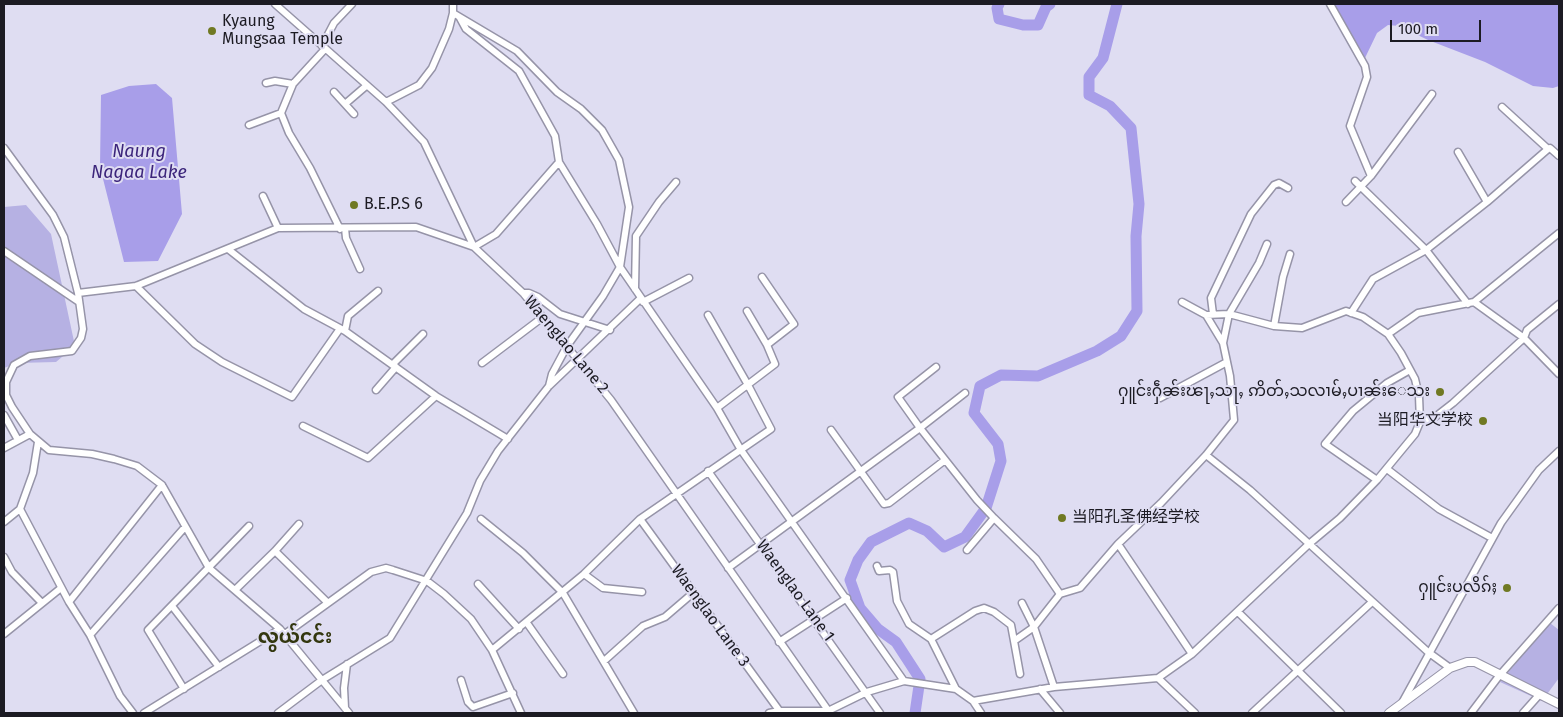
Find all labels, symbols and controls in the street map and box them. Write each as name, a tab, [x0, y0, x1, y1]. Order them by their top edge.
scale bar	[1393, 10, 1484, 42]
place label: Kyaung Mungsaa Temple	[222, 12, 343, 50]
text: 100 m	[1398, 20, 1438, 38]
marker: Kyaung Mungsaa Temple	[206, 25, 218, 37]
water label: Naung Nagaa Lake	[91, 141, 187, 183]
place label: B.E.P.S 6	[364, 195, 423, 215]
marker: B.E.P.S 6	[348, 199, 360, 211]
street label: Waenglao Lane 2	[520, 292, 612, 398]
place label: ႁူင်းႁဵၼ်းၽႃႇသႃႇ ဢိတ်ႇသလၢမ်ႇပၢၼ်းေသး	[1118, 382, 1430, 402]
marker: ႁူင်းႁဵၼ်းၽႃႇသႃႇ ဢိတ်ႇသလၢမ်ႇပၢၼ်းေသး	[1434, 386, 1446, 398]
place label: 当阳华文学校	[1377, 411, 1473, 431]
marker: 当阳华文学校	[1477, 415, 1489, 427]
place label: 当阳孔圣佛经学校	[1072, 508, 1200, 528]
marker: 当阳孔圣佛经学校	[1056, 512, 1068, 524]
street label: Waenglao Lane 1	[752, 537, 838, 645]
street label: Waenglao Lane 3	[667, 561, 753, 671]
place label: ႁူင်းပလိၵ်ႈ	[1418, 578, 1497, 598]
marker: ႁူင်းပလိၵ်ႈ	[1501, 582, 1513, 594]
district label: လွယ်ငင်း	[258, 627, 332, 649]

